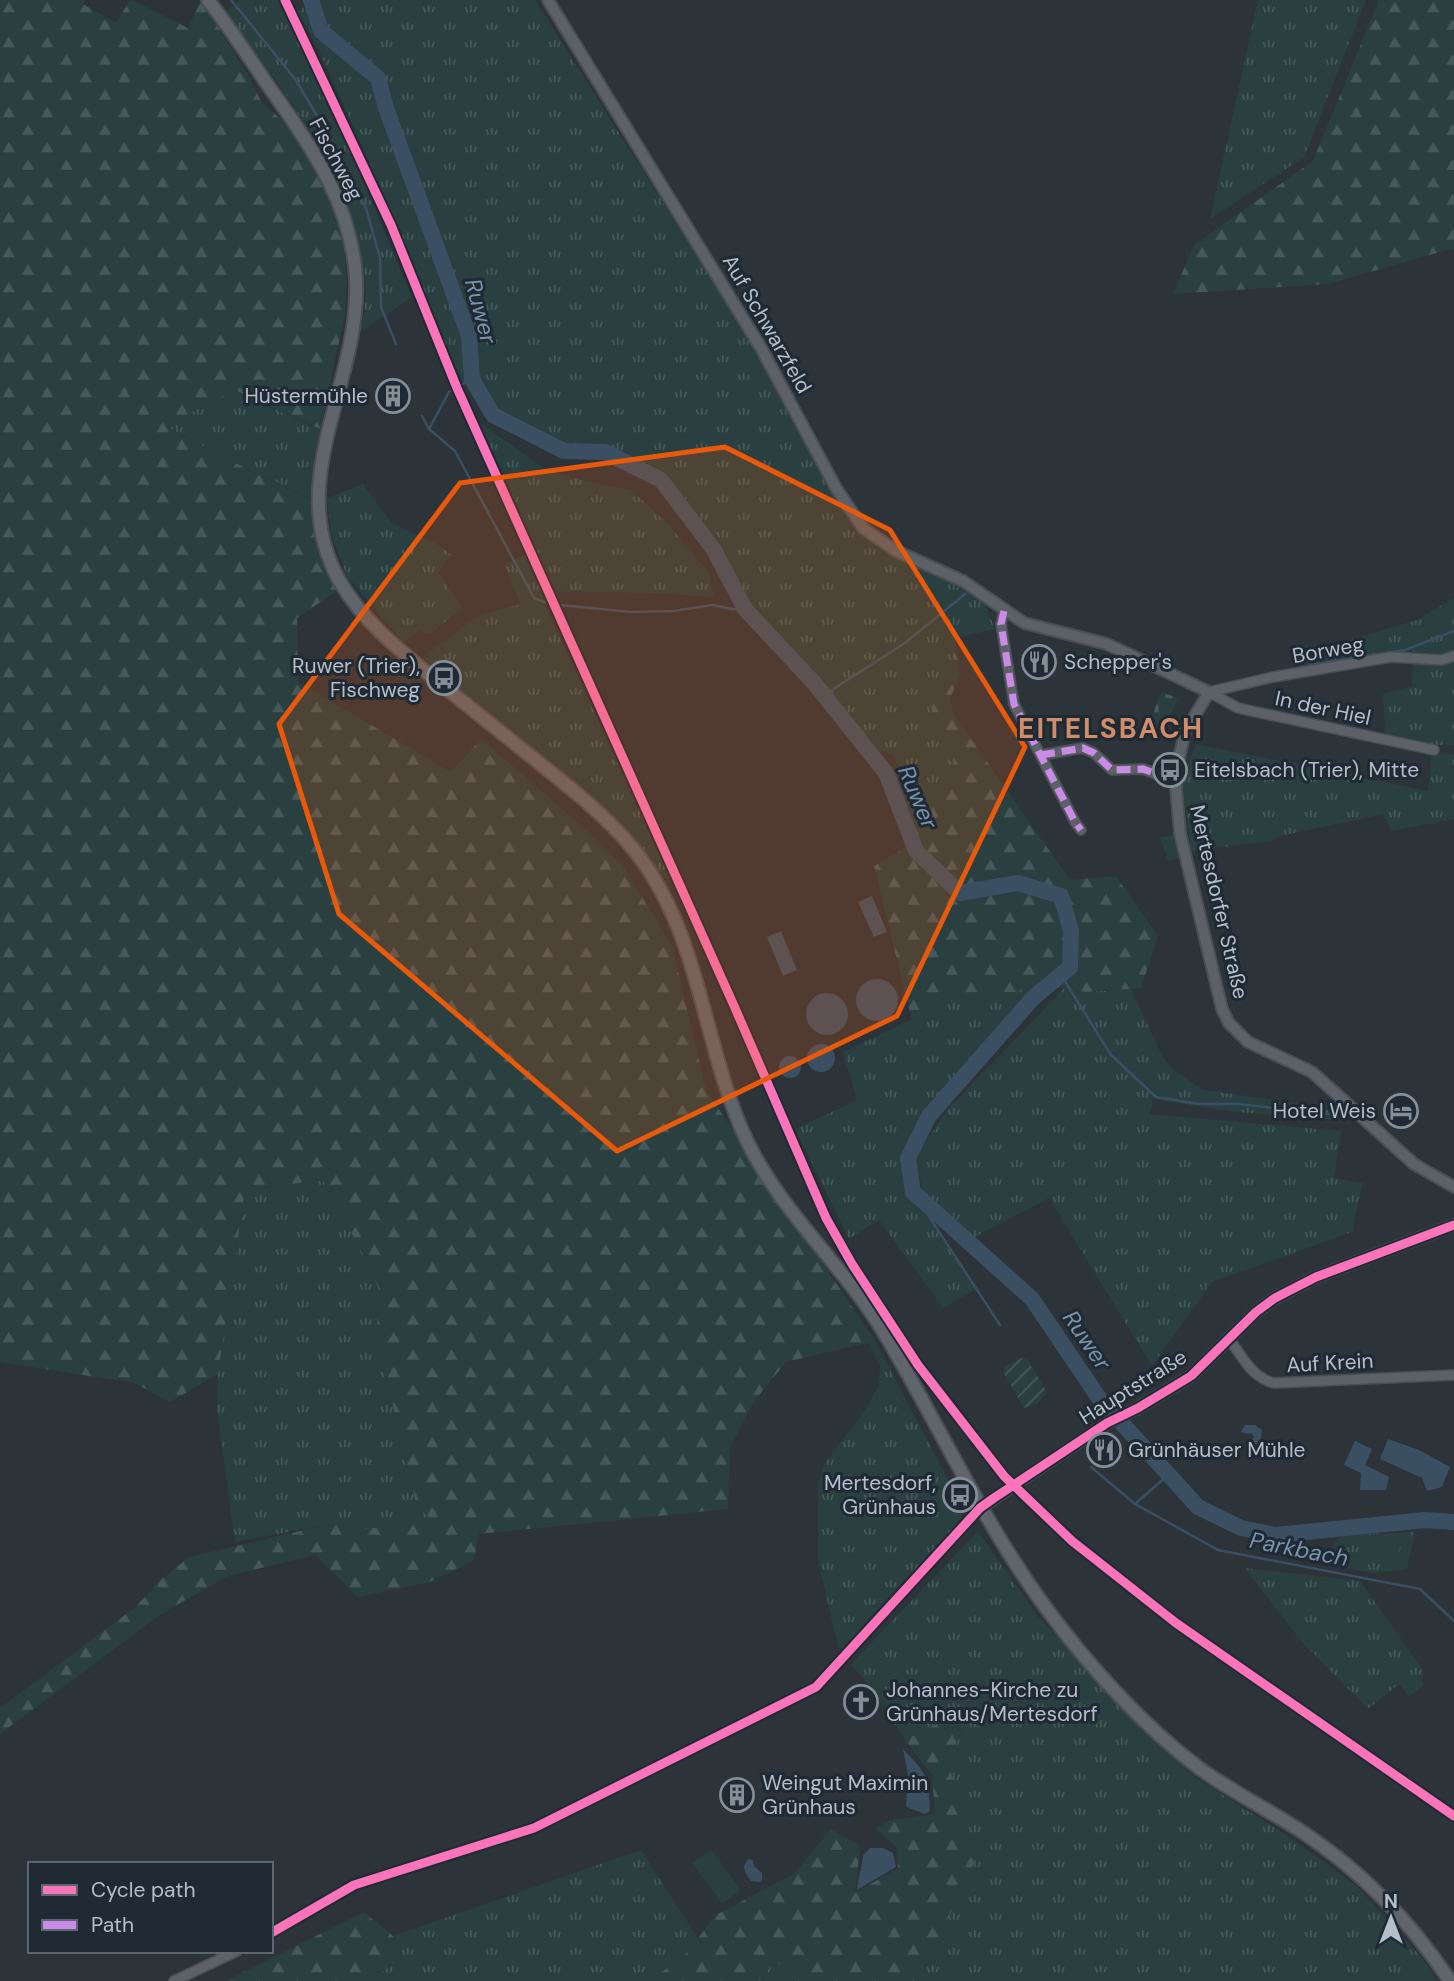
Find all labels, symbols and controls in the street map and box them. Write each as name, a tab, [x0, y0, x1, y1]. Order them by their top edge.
street label: Fischweg	[302, 113, 370, 206]
street label: Auf Schwarzfeld	[716, 250, 818, 398]
water label: Ruwer	[458, 275, 504, 348]
building icon: Hüstermühle	[374, 377, 412, 415]
place label: Hüstermühle	[245, 382, 368, 410]
street label: Borweg	[1290, 630, 1366, 670]
restaurant icon: Schepper's	[1020, 643, 1058, 681]
place label: Schepper's	[1064, 648, 1172, 676]
place label: Ruwer (Trier), Fischweg	[292, 652, 420, 704]
bus stop icon: Ruwer (Trier), Fischweg	[425, 659, 463, 697]
street label: In der Hiel	[1273, 684, 1373, 732]
district label: EITELSBACH	[1018, 710, 1204, 747]
bus stop icon: Eitelsbach (Trier), Mitte	[1151, 751, 1189, 789]
place label: Eitelsbach (Trier), Mitte	[1194, 756, 1419, 784]
water label: Ruwer	[891, 761, 945, 835]
street label: Mertesdorfer Straße	[1183, 802, 1255, 1002]
hotel icon: Hotel Weis	[1382, 1092, 1420, 1130]
place label: Hotel Weis	[1273, 1097, 1376, 1125]
water label: Ruwer	[1056, 1304, 1119, 1377]
street label: Hauptstraße	[1074, 1343, 1192, 1431]
street label: Auf Krein	[1286, 1347, 1374, 1379]
restaurant icon: Grünhäuser Mühle	[1085, 1431, 1123, 1469]
place label: Grünhäuser Mühle	[1128, 1436, 1306, 1464]
place label: Mertesdorf, Grünhaus	[824, 1469, 936, 1521]
bus stop icon: Mertesdorf, Grünhaus	[941, 1476, 979, 1514]
water label: Parkbach	[1247, 1525, 1351, 1573]
place label: Johannes-Kirche zu Grünhaus/Mertesdorf	[886, 1676, 1098, 1728]
church icon: Johannes-Kirche zu Grünhaus/Mertesdorf	[842, 1683, 880, 1721]
place label: Weingut Maximin Grünhaus	[762, 1769, 928, 1821]
building icon: Weingut Maximin Grünhaus	[718, 1776, 756, 1814]
legend	[28, 1862, 273, 1953]
text: Cycle path	[91, 1876, 196, 1904]
north arrow	[1356, 1883, 1426, 1953]
text: N	[1384, 1889, 1398, 1914]
text: Path	[91, 1911, 134, 1939]

